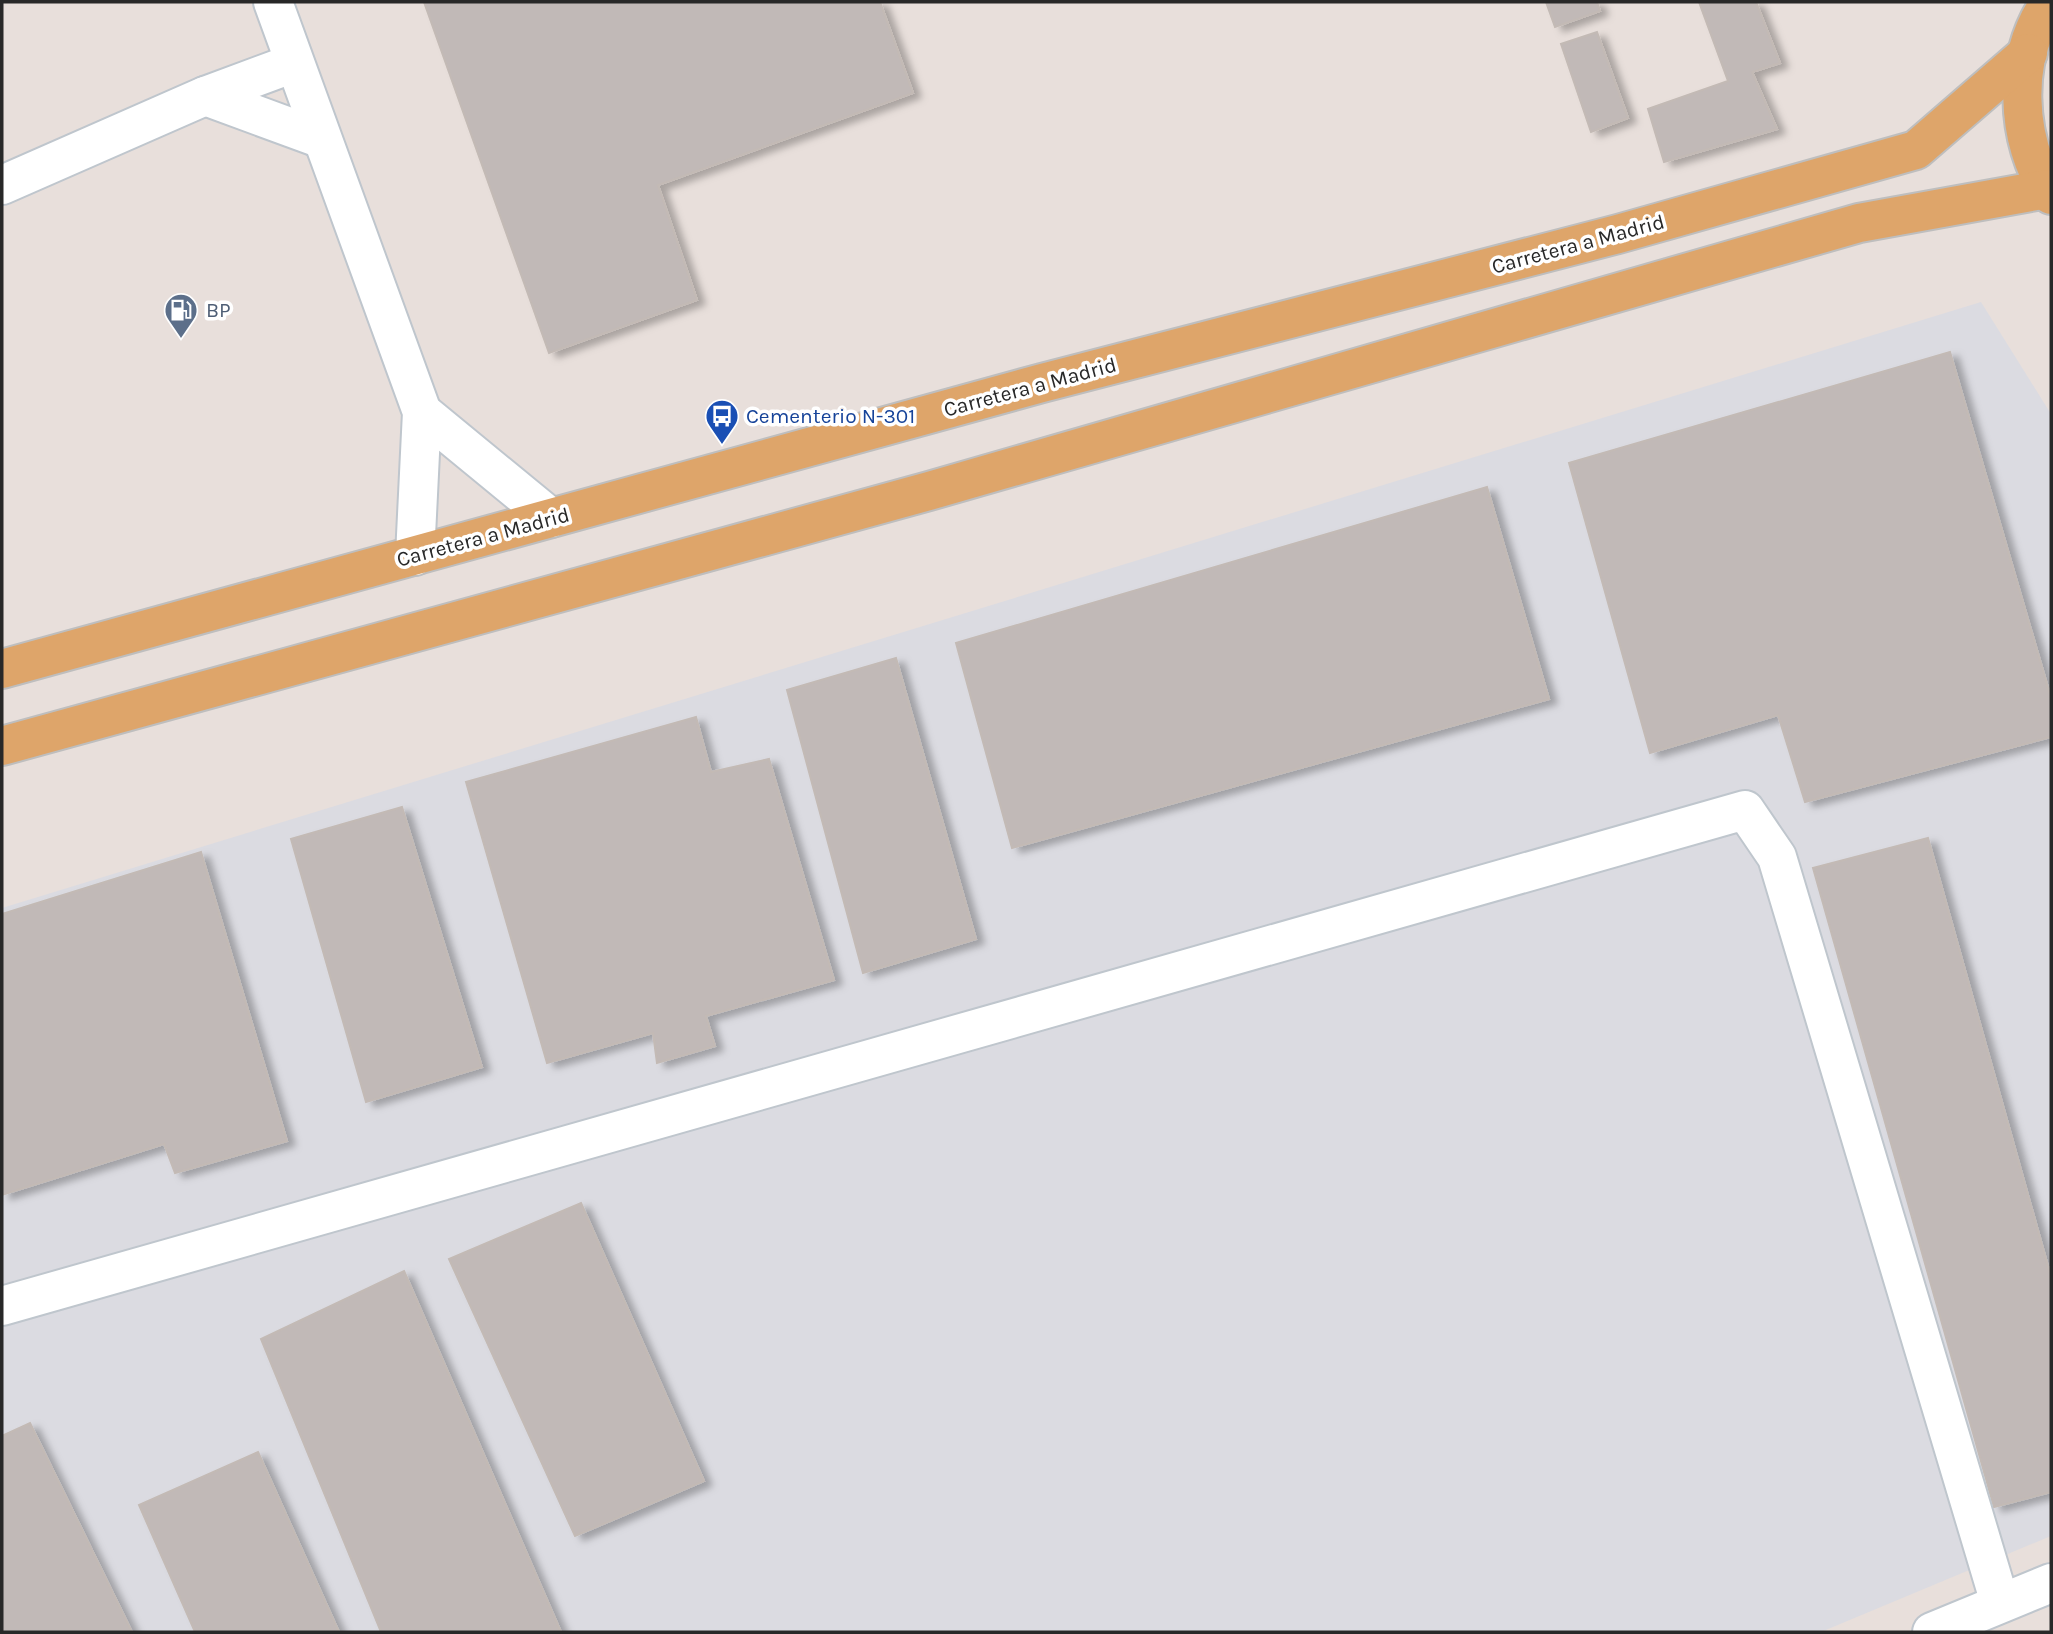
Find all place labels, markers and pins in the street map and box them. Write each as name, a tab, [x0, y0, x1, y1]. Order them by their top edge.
fuel station icon: BP	[162, 291, 200, 340]
place label: BP	[206, 298, 231, 322]
bus stop icon: Cementerio N-301	[703, 397, 741, 446]
place label: Cementerio N-301	[746, 404, 915, 428]

